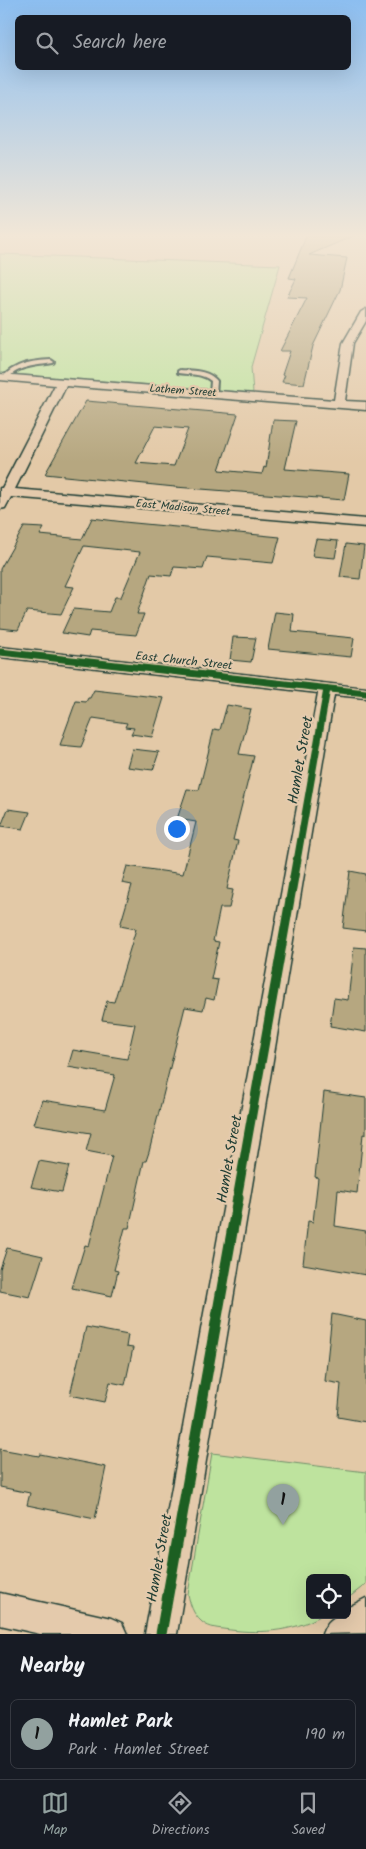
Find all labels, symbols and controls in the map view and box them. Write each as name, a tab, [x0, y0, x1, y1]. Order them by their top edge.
search box	[15, 15, 351, 70]
text: Search here	[73, 28, 167, 58]
icon: search	[33, 29, 61, 57]
street label: Lathem Street	[149, 380, 218, 402]
street label: East Madison Street	[135, 495, 232, 521]
street label: East Church Street	[134, 646, 234, 676]
street label: Hamlet Street	[281, 714, 321, 806]
your location	[164, 816, 190, 842]
street label: Hamlet Street	[210, 1113, 250, 1205]
pin: 1	[267, 1484, 299, 1525]
street label: Hamlet Street	[140, 1512, 180, 1604]
map controls	[306, 1574, 351, 1619]
button: locate	[306, 1574, 351, 1619]
text: Nearby	[20, 1650, 85, 1683]
text: Hamlet Park	[68, 1707, 172, 1737]
text: 1	[35, 1722, 39, 1747]
text: 190 m	[305, 1722, 345, 1747]
text: Park · Hamlet Street	[68, 1737, 209, 1762]
tab: Map	[41, 1789, 69, 1841]
tab: Directions	[151, 1789, 209, 1841]
tab: Saved	[292, 1789, 325, 1841]

